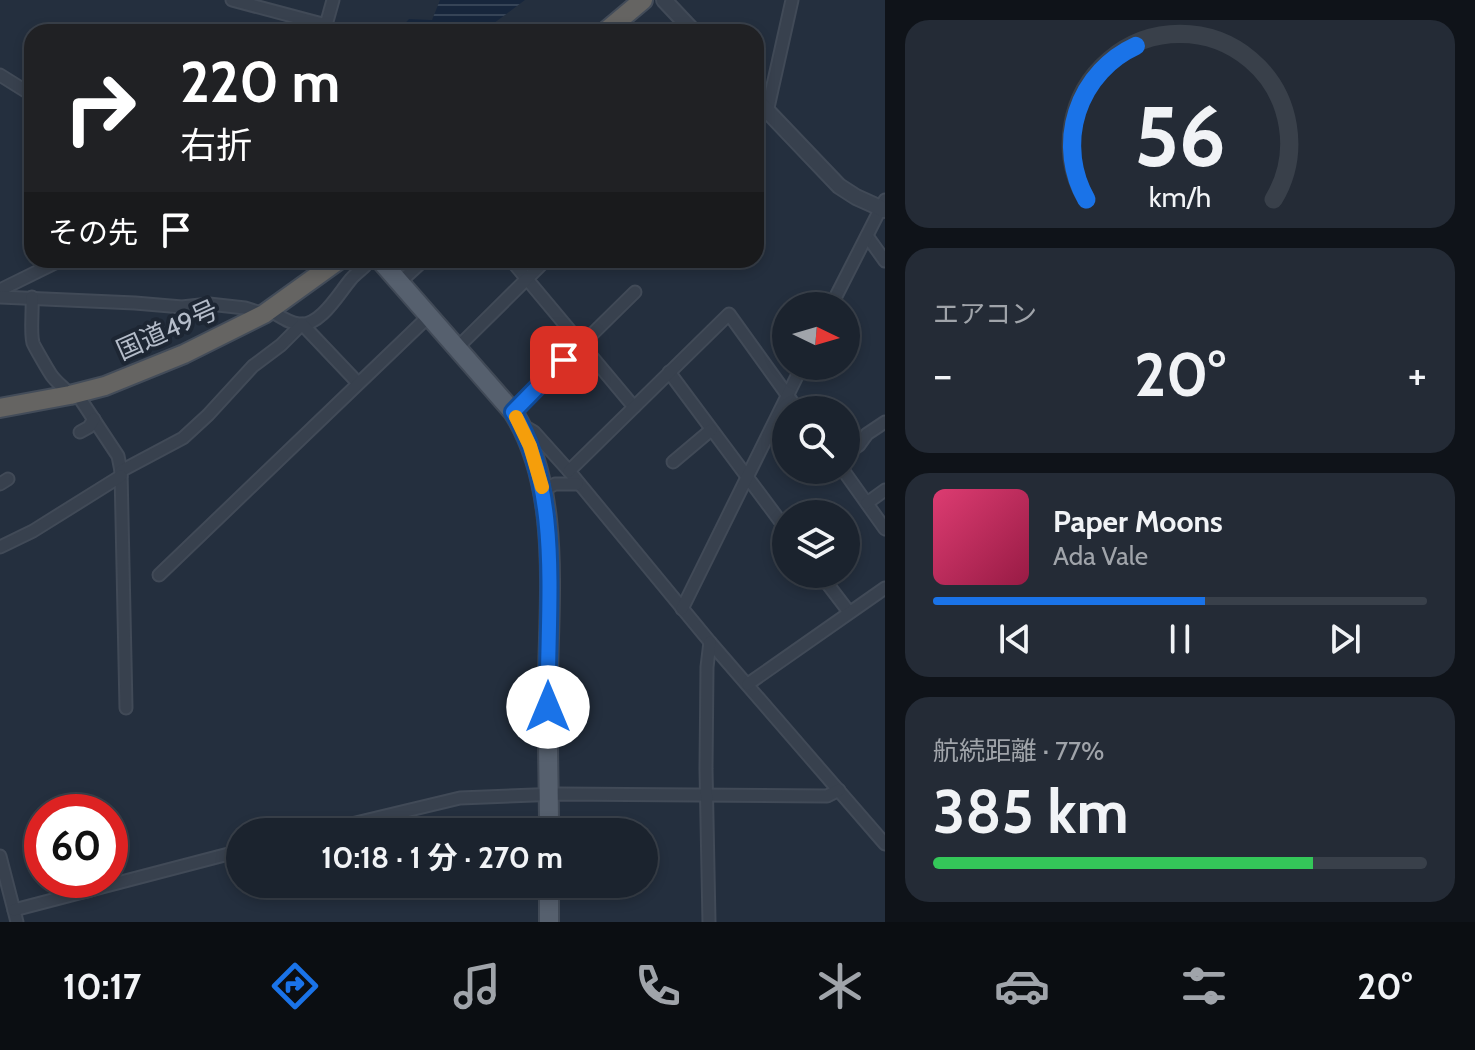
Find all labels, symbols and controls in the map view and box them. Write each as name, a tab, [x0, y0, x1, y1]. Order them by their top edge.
text: 220 m	[180, 48, 340, 116]
icon: right	[48, 56, 152, 160]
text: 56	[1134, 86, 1226, 187]
text: 右折	[180, 123, 252, 167]
text: km/h	[1149, 179, 1211, 214]
icon: arrive	[154, 208, 198, 252]
text: その先	[48, 214, 138, 251]
north arrow	[772, 292, 860, 380]
map controls	[772, 292, 860, 588]
street label: 国道49号	[111, 293, 223, 367]
text: エアコン	[933, 298, 1037, 330]
pin	[530, 326, 598, 394]
icon: arrive	[542, 338, 586, 382]
text: 20°	[1134, 338, 1226, 411]
text: −	[933, 348, 952, 401]
text: +	[1408, 348, 1427, 401]
button: search	[772, 396, 860, 484]
button: layers	[772, 500, 860, 588]
text: Paper Moons	[1053, 503, 1223, 540]
text: Ada Vale	[1053, 540, 1148, 572]
icon: previous	[993, 617, 1037, 661]
icon: pause	[1158, 617, 1202, 661]
icon: next	[1323, 617, 1367, 661]
position arrow	[506, 665, 590, 749]
text: 航続距離 · 77%	[933, 735, 1104, 767]
text: 385 km	[933, 775, 1129, 848]
speed limit sign: 60	[24, 794, 128, 898]
text: 10:18 · 1 分 · 270 m	[321, 839, 563, 876]
icon: directions	[267, 958, 323, 1014]
icon: music	[449, 958, 505, 1014]
icon: phone	[630, 958, 686, 1014]
icon: climate	[812, 958, 868, 1014]
icon: car	[994, 958, 1050, 1014]
icon: filters	[1176, 958, 1232, 1014]
text: 10:17	[63, 964, 141, 1008]
text: 20°	[1357, 964, 1412, 1008]

